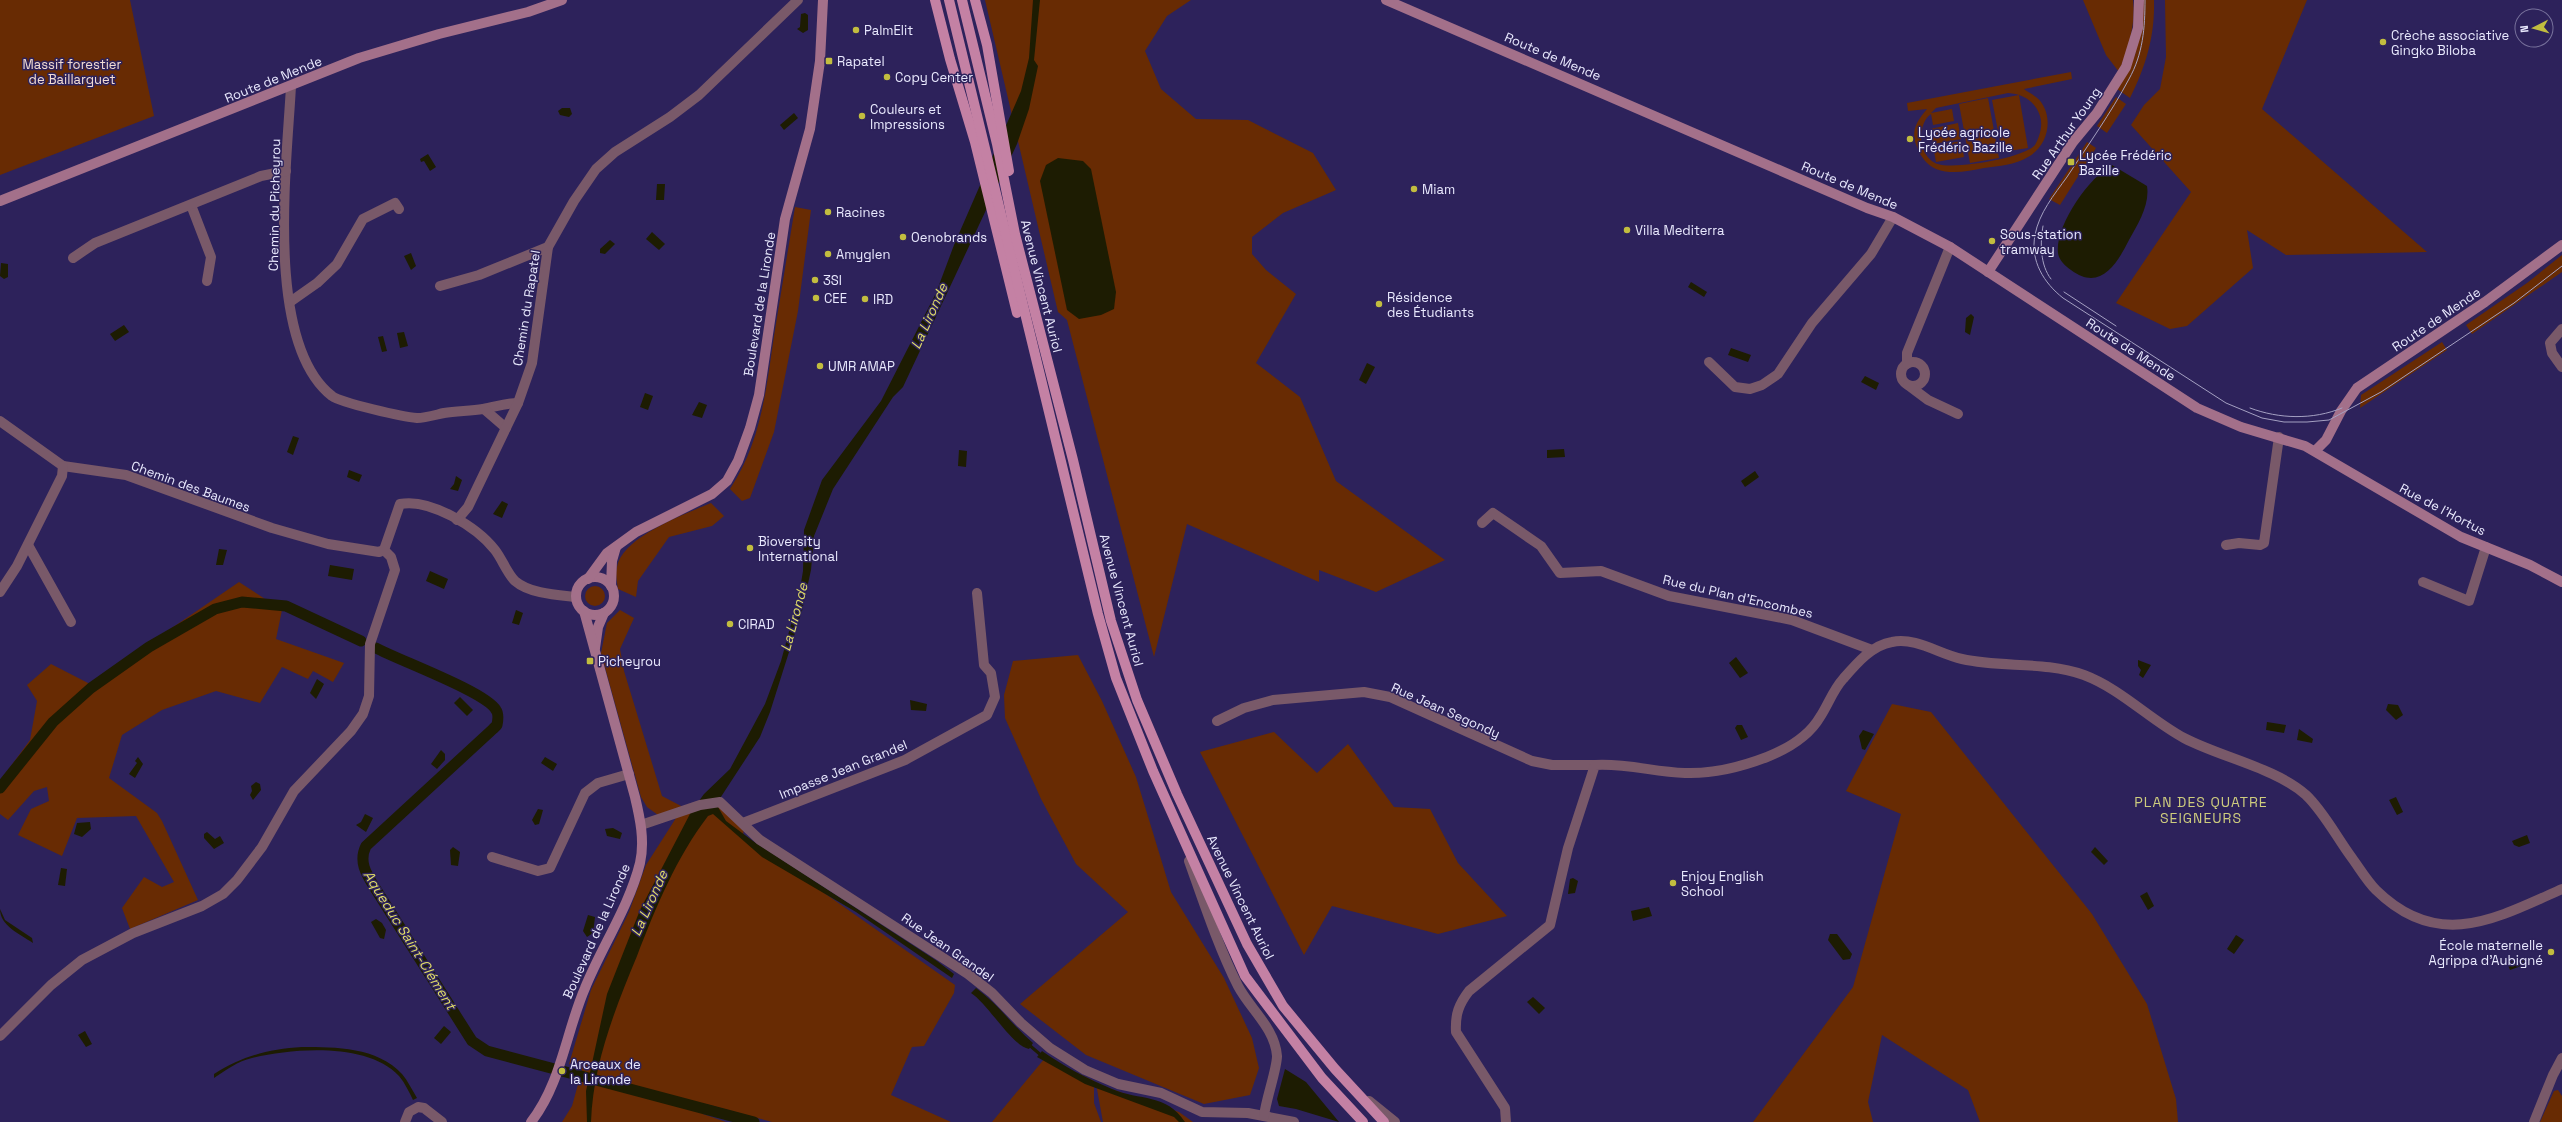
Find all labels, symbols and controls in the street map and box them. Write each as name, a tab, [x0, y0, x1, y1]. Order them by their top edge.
north arrow	[2514, 8, 2554, 48]
place label: PalmElit	[864, 22, 913, 39]
marker: PalmElit	[851, 25, 861, 35]
text: N	[2517, 25, 2531, 33]
place label: Crèche associative Gingko Biloba	[2391, 27, 2509, 59]
street label: Route de Mende	[1502, 28, 1604, 84]
marker: Crèche associative Gingko Biloba	[2378, 37, 2388, 47]
street label: Route de Mende	[222, 52, 324, 107]
place label: Rapatel	[837, 53, 885, 70]
park label: Massif forestier de Baillarguet	[23, 56, 122, 88]
marker: Rapatel	[824, 56, 834, 66]
place label: Copy Center	[895, 69, 973, 86]
marker: Copy Center	[882, 72, 892, 82]
street label: Rue Arthur Young	[2028, 84, 2105, 183]
place label: Couleurs et Impressions	[870, 101, 945, 133]
marker: Couleurs et Impressions	[857, 111, 867, 121]
place label: Lycée agricole Frédéric Bazille	[1918, 124, 2013, 156]
marker: Lycée agricole Frédéric Bazille	[1905, 134, 1915, 144]
street label: Chemin du Picheyrou	[265, 139, 284, 271]
place label: Lycée Frédéric Bazille	[2079, 147, 2172, 179]
street label: Route de Mende	[1799, 157, 1901, 213]
marker: Lycée Frédéric Bazille	[2066, 157, 2076, 167]
place label: Miam	[1422, 181, 1455, 198]
marker: Miam	[1409, 184, 1419, 194]
place label: Racines	[836, 204, 885, 221]
marker: Racines	[823, 207, 833, 217]
street label: Avenue Vincent Auriol	[1017, 218, 1066, 354]
place label: Villa Mediterra	[1635, 222, 1725, 239]
marker: Villa Mediterra	[1622, 225, 1632, 235]
place label: Sous-station tramway	[2000, 226, 2082, 258]
place label: Oenobrands	[911, 229, 987, 246]
street label: Boulevard de la Lironde	[740, 231, 779, 378]
marker: Oenobrands	[898, 232, 908, 242]
marker: Sous-station tramway	[1987, 236, 1997, 246]
place label: Amyglen	[836, 246, 890, 263]
street label: Chemin du Rapatel	[509, 249, 544, 367]
marker: Amyglen	[823, 249, 833, 259]
place label: 3SI	[823, 272, 842, 289]
marker: 3SI	[810, 275, 820, 285]
water label: La Lironde	[907, 280, 952, 352]
street label: Route de Mende	[2389, 283, 2484, 355]
place label: Résidence des Étudiants	[1387, 289, 1474, 321]
place label: CEE	[824, 290, 847, 307]
place label: IRD	[873, 291, 893, 308]
marker: CEE	[811, 293, 821, 303]
marker: IRD	[860, 294, 870, 304]
marker: Résidence des Étudiants	[1374, 299, 1384, 309]
street label: Route de Mende	[2083, 314, 2179, 385]
place label: UMR AMAP	[828, 358, 895, 375]
marker: UMR AMAP	[815, 361, 825, 371]
street label: Chemin des Baumes	[129, 457, 253, 516]
street label: Rue de l'Hortus	[2397, 480, 2489, 539]
street label: Avenue Vincent Auriol	[1096, 532, 1147, 668]
place label: Bioversity International	[758, 533, 838, 565]
marker: Bioversity International	[745, 543, 755, 553]
street label: Rue du Plan d'Encombes	[1661, 571, 1815, 622]
water label: La Lironde	[776, 580, 812, 653]
place label: CIRAD	[738, 616, 775, 633]
marker: CIRAD	[725, 619, 735, 629]
place label: Picheyrou	[598, 653, 661, 670]
marker: Picheyrou	[585, 656, 595, 666]
street label: Rue Jean Segondy	[1389, 679, 1503, 742]
street label: Impasse Jean Grandel	[777, 736, 910, 803]
district label: PLAN DES QUATRE SEIGNEURS	[2134, 793, 2268, 827]
street label: Avenue Vincent Auriol	[1203, 832, 1278, 962]
street label: Boulevard de la Lironde	[559, 861, 634, 1001]
water label: Aqueduc Saint-Clément	[360, 867, 461, 1014]
water label: La Lironde	[627, 867, 672, 939]
place label: Enjoy English School	[1681, 868, 1764, 900]
marker: Enjoy English School	[1668, 878, 1678, 888]
street label: Rue Jean Grandel	[898, 909, 997, 986]
place label: École maternelle Agrippa d'Aubigné	[2429, 937, 2543, 969]
marker: École maternelle Agrippa d'Aubigné	[2546, 947, 2556, 957]
place label: Arceaux de la Lironde	[570, 1056, 641, 1088]
marker: Arceaux de la Lironde	[557, 1066, 567, 1076]

